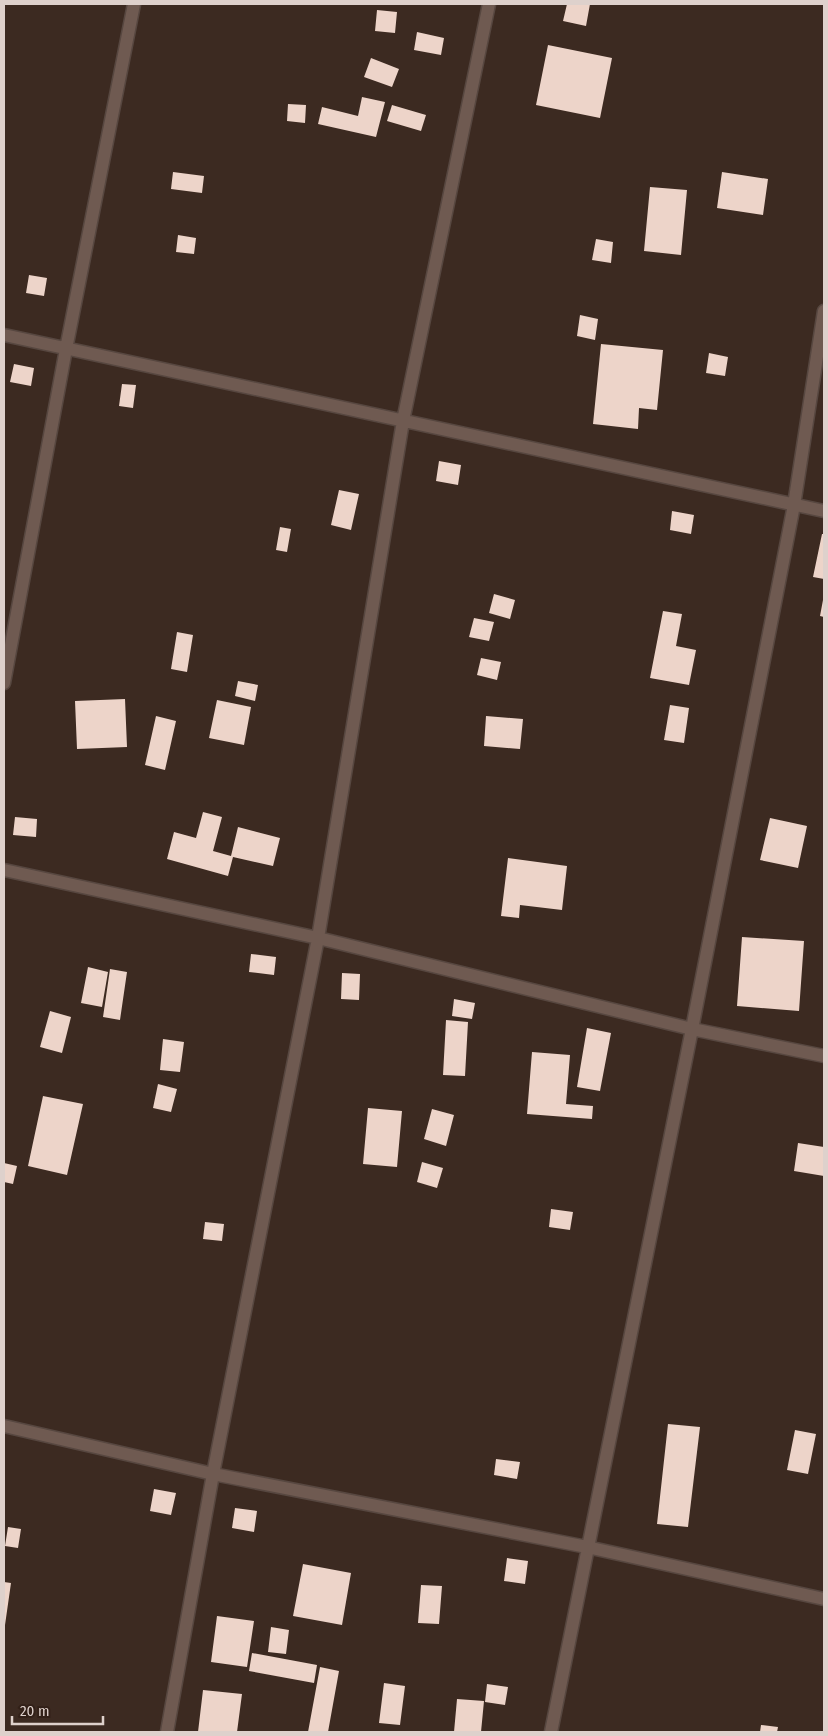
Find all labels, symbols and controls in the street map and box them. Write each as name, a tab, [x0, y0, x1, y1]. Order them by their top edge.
scale bar	[12, 1694, 104, 1726]
text: 20 m	[20, 1702, 50, 1720]

